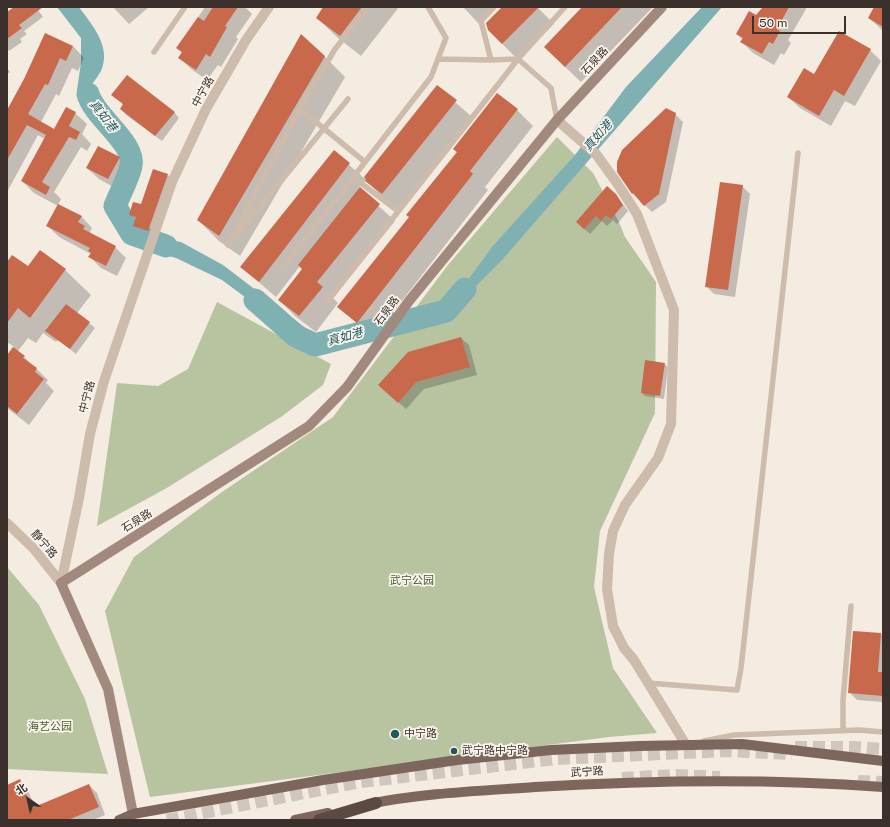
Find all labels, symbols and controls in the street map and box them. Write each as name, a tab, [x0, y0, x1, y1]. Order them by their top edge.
scale bar	[754, 8, 848, 34]
text: 50 m	[759, 16, 787, 30]
street label: 石泉路	[579, 44, 611, 78]
street label: 中宁路	[189, 74, 217, 110]
water label: 真如港	[86, 97, 120, 135]
water label: 真如港	[581, 118, 615, 154]
street label: 石泉路	[372, 294, 402, 328]
water label: 真如港	[326, 325, 364, 349]
street label: 中宁路	[76, 379, 98, 415]
street label: 石泉路	[120, 507, 154, 535]
street label: 静宁路	[28, 527, 60, 561]
park label: 武宁公园	[390, 574, 434, 588]
park label: 海艺公园	[28, 720, 72, 734]
place label: 中宁路	[404, 727, 437, 741]
marker: 中宁路	[389, 728, 401, 740]
place label: 武宁路中宁路	[462, 744, 528, 758]
marker: 武宁路中宁路	[449, 746, 459, 756]
street label: 武宁路	[570, 765, 604, 779]
north arrow	[8, 779, 48, 819]
text: 北	[13, 781, 29, 797]

